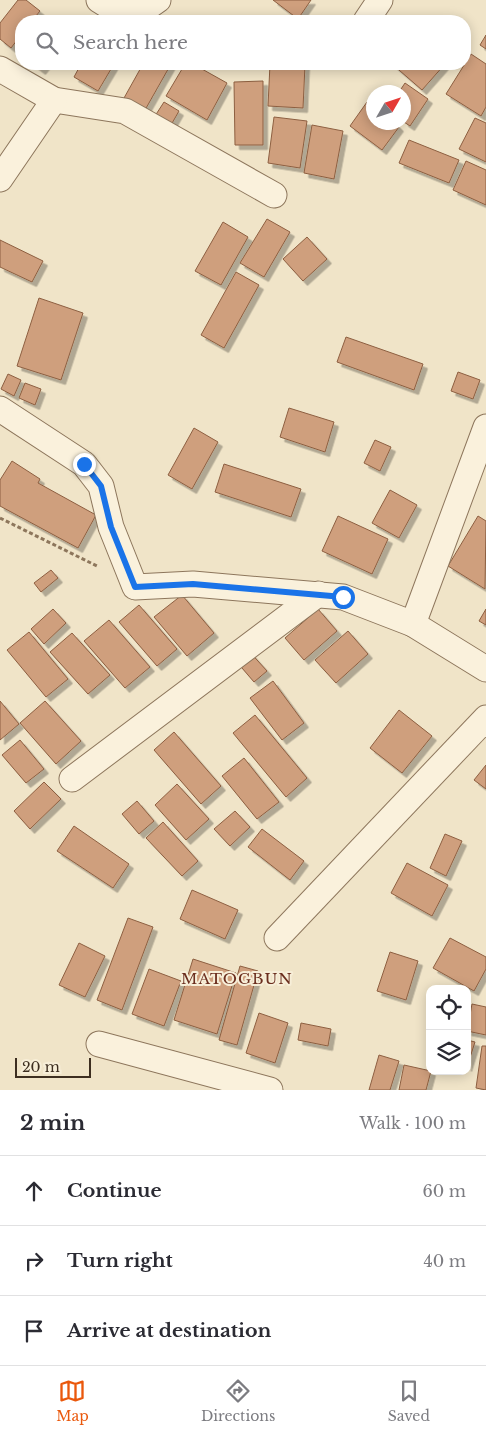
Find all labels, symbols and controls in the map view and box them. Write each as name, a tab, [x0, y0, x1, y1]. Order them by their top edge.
search box	[15, 15, 471, 70]
icon: search	[33, 29, 61, 57]
text: Search here	[73, 31, 188, 54]
north arrow	[366, 85, 411, 130]
route end	[73, 453, 96, 476]
route start	[332, 586, 355, 609]
district label: MATOGBUN	[181, 969, 293, 988]
map controls	[426, 985, 471, 1075]
button: locate	[426, 985, 471, 1030]
button: layers	[426, 1030, 471, 1075]
scale bar	[15, 1055, 91, 1078]
text: 20 m	[22, 1058, 60, 1076]
text: 2 min	[20, 1110, 85, 1136]
text: Walk · 100 m	[359, 1113, 466, 1133]
icon: ahead	[20, 1177, 48, 1205]
text: Continue	[67, 1179, 162, 1202]
text: 60 m	[423, 1181, 466, 1201]
icon: right	[20, 1247, 48, 1275]
text: Turn right	[67, 1249, 173, 1272]
text: 40 m	[423, 1251, 466, 1271]
icon: arrive	[20, 1317, 48, 1345]
text: Arrive at destination	[67, 1319, 271, 1342]
tab: Map	[56, 1377, 89, 1425]
tab: Directions	[201, 1377, 275, 1425]
tab: Saved	[388, 1377, 430, 1425]

